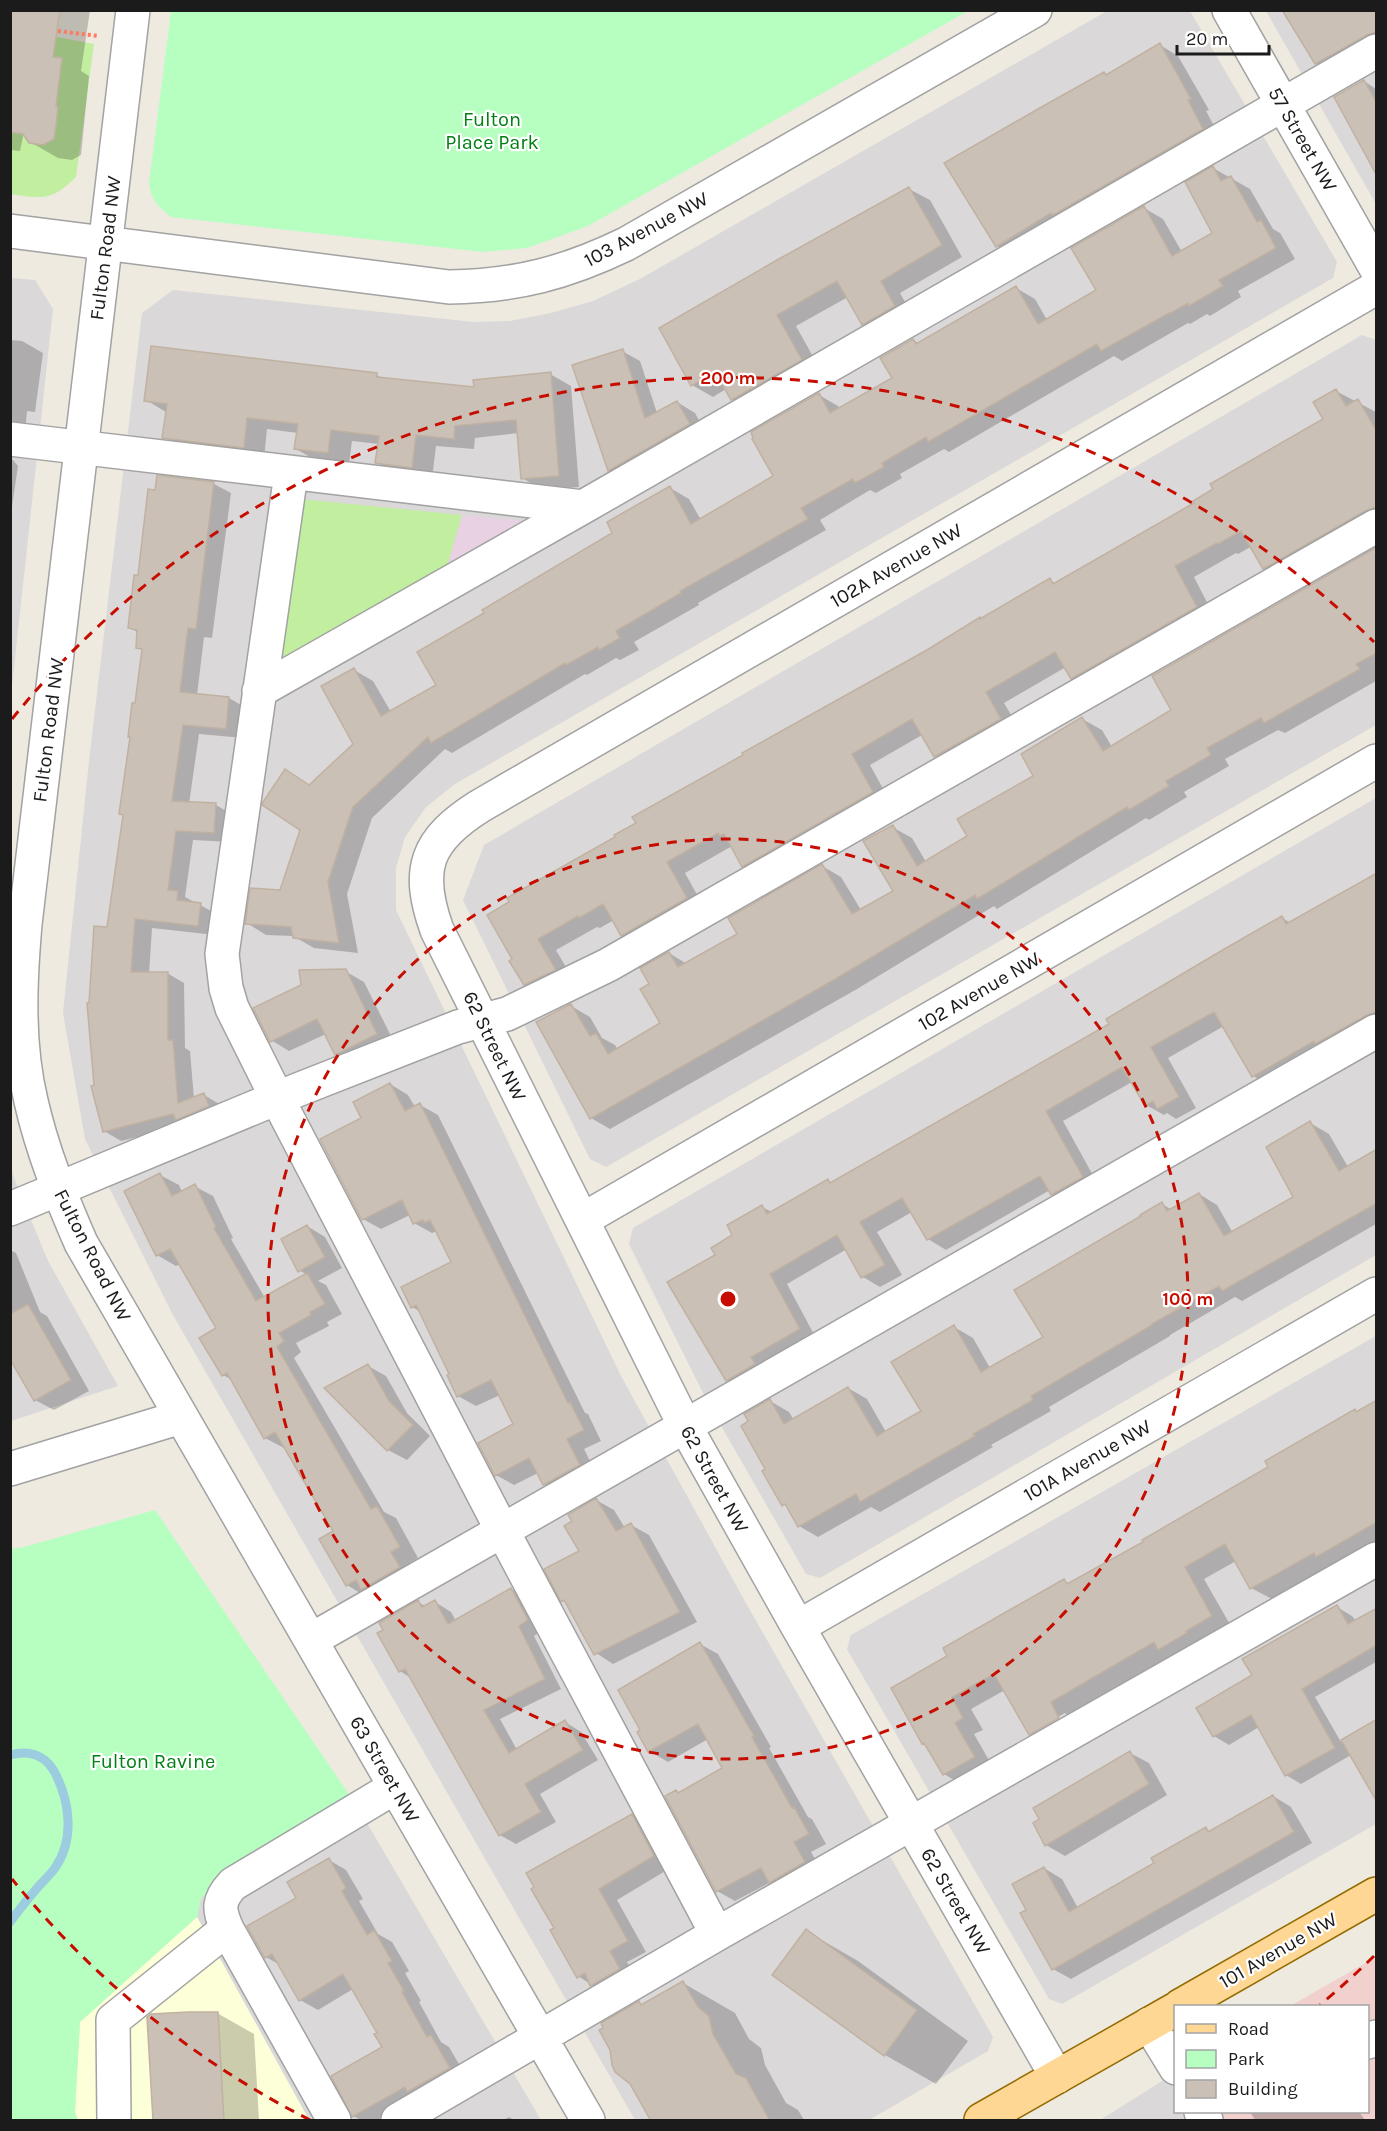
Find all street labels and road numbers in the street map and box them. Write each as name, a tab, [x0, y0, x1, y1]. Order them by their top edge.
street label: 57 Street NW	[1263, 83, 1342, 196]
street label: Fulton Road NW	[85, 174, 126, 322]
street label: 103 Avenue NW	[580, 187, 712, 272]
street label: 102A Avenue NW	[826, 518, 966, 613]
street label: Fulton Road NW	[28, 656, 69, 804]
street label: 102 Avenue NW	[914, 947, 1044, 1036]
street label: 62 Street NW	[458, 988, 531, 1105]
street label: Fulton Road NW	[49, 1185, 136, 1325]
street label: 101A Avenue NW	[1019, 1415, 1155, 1506]
street label: 62 Street NW	[676, 1422, 754, 1537]
street label: 63 Street NW	[345, 1712, 424, 1827]
street label: 62 Street NW	[916, 1844, 995, 1959]
street label: 101 Avenue NW	[1215, 1907, 1341, 1993]

